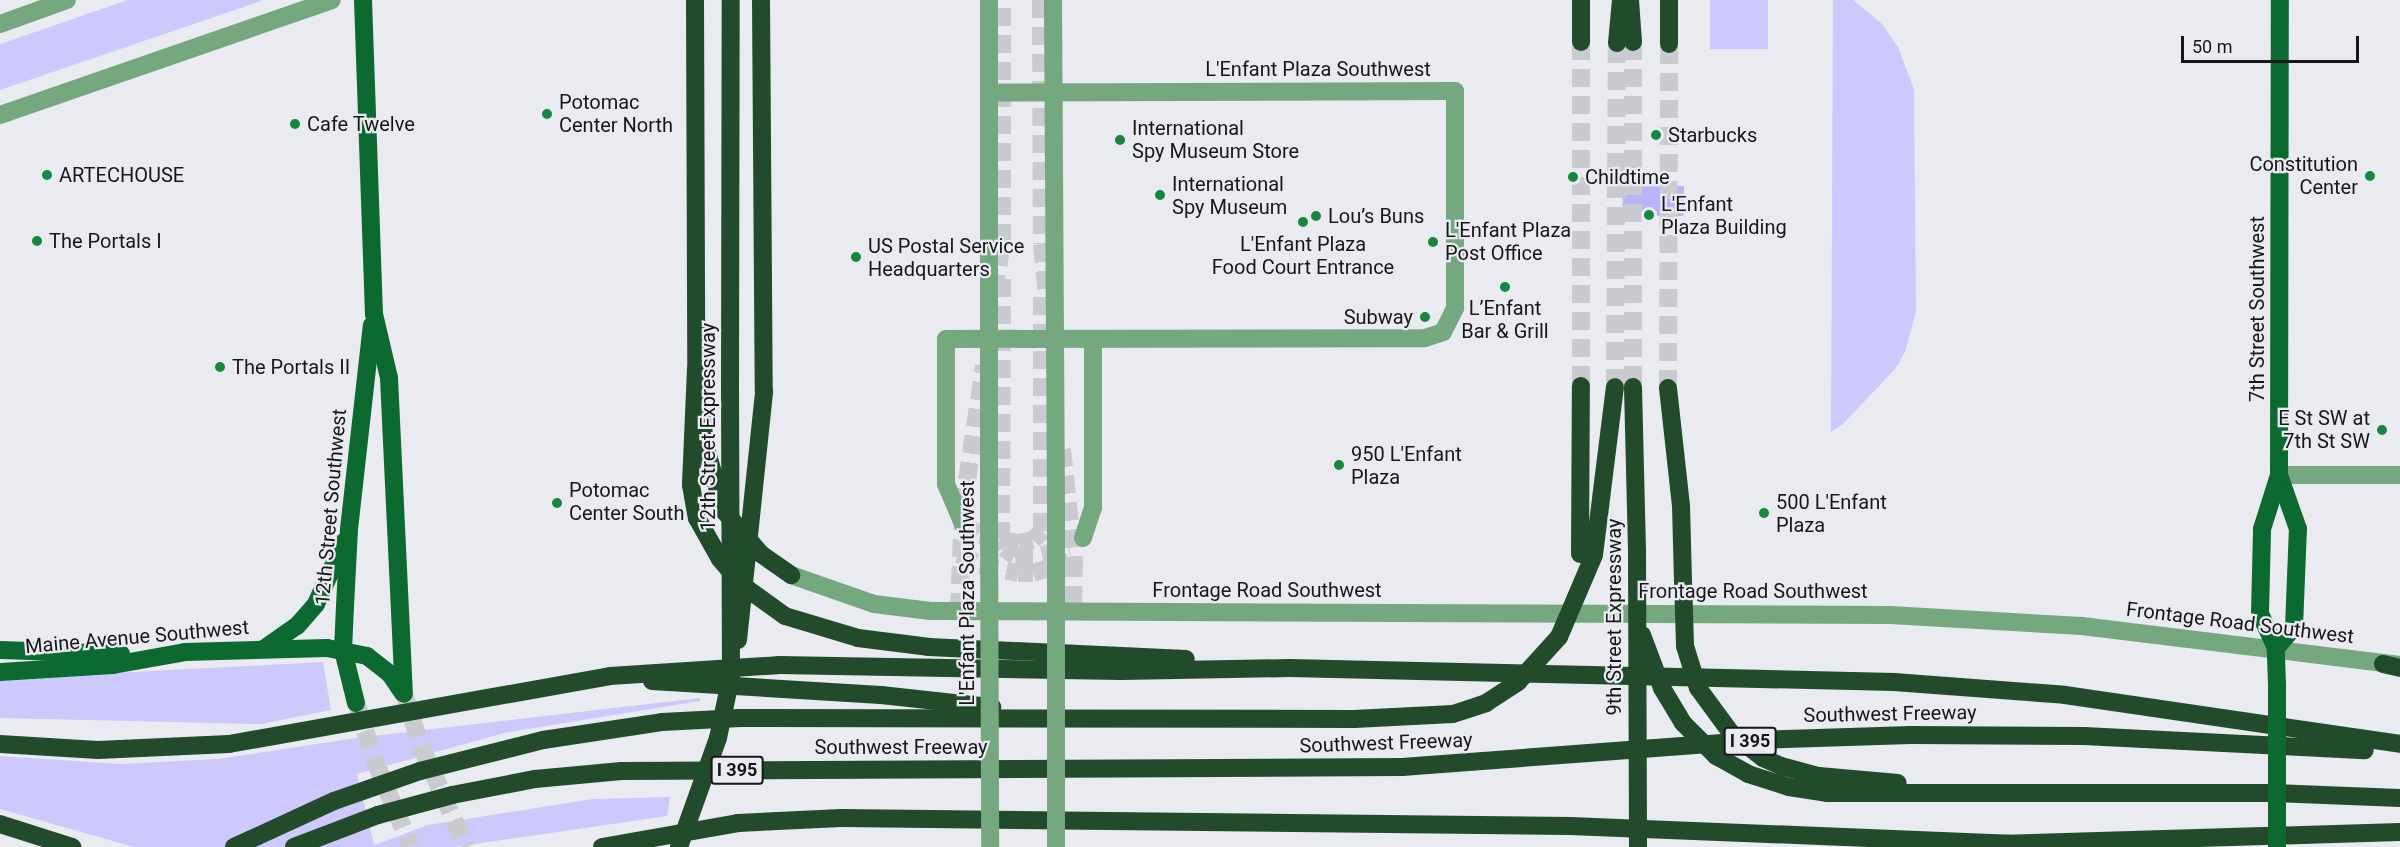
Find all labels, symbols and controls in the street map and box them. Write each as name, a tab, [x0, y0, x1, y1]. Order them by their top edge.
scale bar	[2184, 24, 2362, 62]
text: 50 m	[2192, 36, 2232, 57]
street label: L'Enfant Plaza Southwest	[1205, 57, 1431, 81]
place label: Potomac Center North	[559, 90, 673, 137]
marker: Potomac Center North	[540, 107, 554, 121]
place label: Cafe Twelve	[307, 112, 415, 136]
place label: International Spy Museum Store	[1132, 116, 1299, 163]
marker: Cafe Twelve	[288, 117, 302, 131]
place label: Starbucks	[1668, 123, 1757, 147]
marker: Starbucks	[1649, 128, 1663, 142]
marker: International Spy Museum Store	[1113, 133, 1127, 147]
place label: Constitution Center	[2249, 152, 2358, 199]
place label: ARTECHOUSE	[59, 163, 184, 187]
place label: Childtime	[1585, 165, 1670, 189]
marker: ARTECHOUSE	[40, 168, 54, 182]
marker: Constitution Center	[2363, 169, 2377, 183]
marker: Childtime	[1566, 170, 1580, 184]
place label: International Spy Museum	[1172, 172, 1287, 219]
marker: International Spy Museum	[1153, 188, 1167, 202]
place label: L'Enfant Plaza Building	[1661, 192, 1787, 239]
place label: Lou’s Buns	[1328, 204, 1424, 228]
marker: L'Enfant Plaza Building	[1642, 208, 1656, 222]
marker: Lou’s Buns	[1309, 209, 1323, 223]
marker: L'Enfant Plaza Food Court Entrance	[1296, 215, 1310, 229]
street label: 7th Street Southwest	[2245, 216, 2269, 402]
place label: L'Enfant Plaza Post Office	[1445, 219, 1571, 266]
place label: The Portals I	[49, 229, 162, 253]
place label: L'Enfant Plaza Food Court Entrance	[1212, 232, 1394, 279]
marker: The Portals I	[30, 234, 44, 248]
place label: US Postal Service Headquarters	[868, 234, 1024, 281]
marker: L'Enfant Plaza Post Office	[1426, 235, 1440, 249]
marker: US Postal Service Headquarters	[849, 250, 863, 264]
marker: L’Enfant Bar & Grill	[1498, 280, 1512, 294]
place label: L’Enfant Bar & Grill	[1461, 296, 1549, 343]
place label: Subway	[1344, 305, 1413, 329]
marker: Subway	[1418, 310, 1432, 324]
street label: 12th Street Expressway	[696, 323, 720, 531]
place label: The Portals II	[232, 355, 350, 379]
marker: The Portals II	[213, 360, 227, 374]
place label: E St SW at 7th St SW	[2278, 406, 2370, 453]
street label: 12th Street Southwest	[310, 408, 352, 606]
marker: E St SW at 7th St SW	[2375, 423, 2389, 437]
place label: 950 L'Enfant Plaza	[1351, 442, 1462, 489]
marker: 950 L'Enfant Plaza	[1332, 458, 1346, 472]
place label: Potomac Center South	[569, 479, 684, 526]
street label: L'Enfant Plaza Southwest	[955, 480, 979, 706]
place label: 500 L'Enfant Plaza	[1776, 490, 1887, 537]
marker: Potomac Center South	[550, 496, 564, 510]
marker: 500 L'Enfant Plaza	[1757, 506, 1771, 520]
street label: 9th Street Expressway	[1602, 518, 1626, 716]
street label: Frontage Road Southwest	[1152, 578, 1382, 602]
street label: Frontage Road Southwest	[1638, 579, 1868, 603]
street label: Frontage Road Southwest	[2125, 597, 2355, 649]
street label: Maine Avenue Southwest	[24, 615, 250, 659]
street label: Southwest Freeway	[1803, 700, 1977, 728]
road number: I 395	[1723, 726, 1777, 756]
street label: Southwest Freeway	[1299, 728, 1473, 758]
street label: Southwest Freeway	[814, 735, 988, 759]
road number: I 395	[710, 755, 764, 785]

